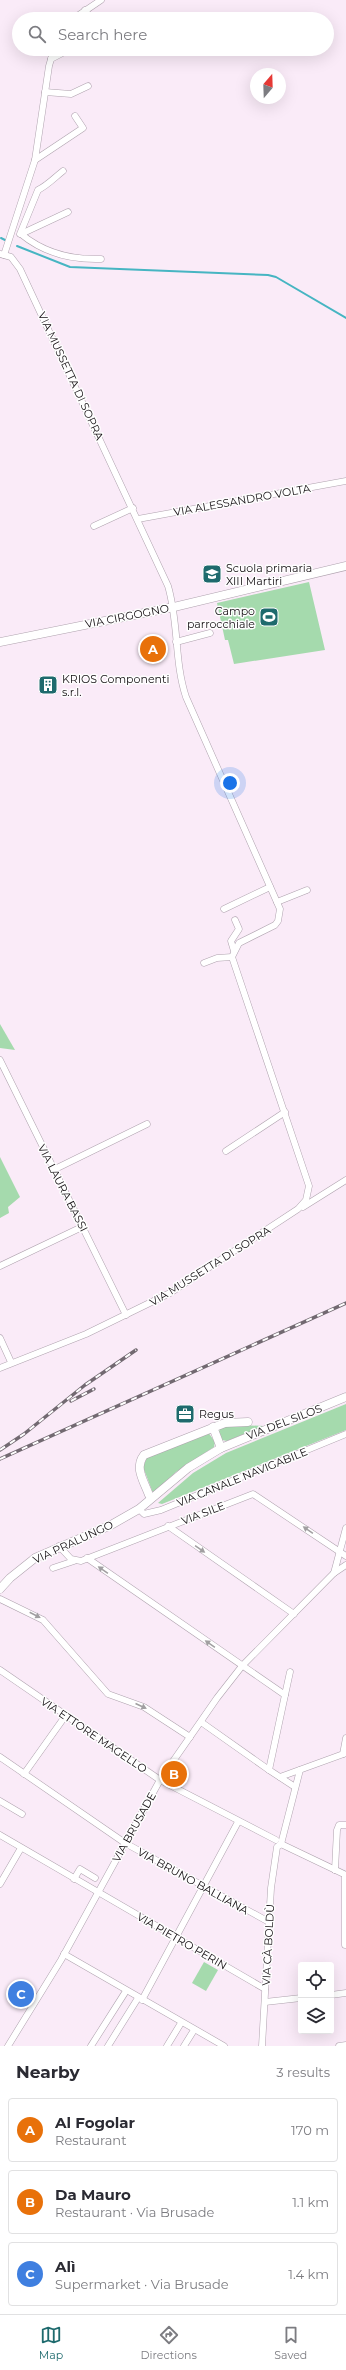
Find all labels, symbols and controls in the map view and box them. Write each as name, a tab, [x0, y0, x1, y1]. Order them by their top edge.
search box	[12, 12, 334, 56]
icon: search	[26, 23, 48, 45]
text: Search here	[58, 25, 147, 44]
north arrow	[250, 68, 286, 104]
street label: VIA MUSSETTA DI SOPRA	[35, 310, 107, 442]
street label: VIA ALESSANDRO VOLTA	[172, 481, 312, 519]
place label: Scuola primaria XIII Martiri	[226, 561, 312, 588]
school or university icon: Scuola primaria XIII Martiri	[201, 563, 223, 585]
street label: VIA CIRGOGNO	[84, 601, 170, 631]
place label: Campo parrocchiale	[187, 604, 255, 631]
sports icon: Campo parrocchiale	[258, 606, 280, 628]
pin: A	[140, 634, 166, 664]
place label: KRIOS Componenti s.r.l.	[62, 672, 169, 699]
building icon: KRIOS Componenti s.r.l.	[37, 674, 59, 696]
your location	[220, 773, 240, 793]
street label: VIA LAURA BASSI	[35, 1142, 91, 1234]
street label: VIA MUSSETTA DI SOPRA	[147, 1223, 273, 1309]
street label: VIA DEL SILOS	[244, 1401, 324, 1443]
office icon: Regus	[174, 1403, 196, 1425]
place label: Regus	[199, 1407, 235, 1421]
street label: VIA CANALE NAVIGABILE	[175, 1444, 309, 1510]
street label: VIA SILE	[179, 1498, 227, 1528]
street label: VIA PRALUNGO	[31, 1517, 115, 1567]
one-way arrow	[303, 1526, 313, 1534]
one-way arrow	[195, 1545, 205, 1553]
one-way arrow	[98, 1566, 109, 1574]
one-way arrow	[30, 1612, 41, 1618]
one-way arrow	[205, 1640, 215, 1648]
street label: VIA ETTORE MAGELLO	[38, 1694, 150, 1776]
one-way arrow	[135, 1703, 147, 1709]
pin: B	[161, 1759, 187, 1789]
street label: VIA BRUSADE	[109, 1790, 159, 1864]
street label: VIA BRUNO BALLIANA	[135, 1845, 251, 1917]
street label: VIA CÀ BOLDÙ	[259, 1904, 277, 1986]
street label: VIA PIETRO PERIN	[134, 1909, 230, 1973]
map controls	[298, 1962, 334, 2034]
button: locate	[298, 1962, 334, 1998]
pin: C	[8, 1979, 34, 2009]
button: layers	[298, 1998, 334, 2034]
text: Nearby	[16, 2062, 80, 2082]
text: 3 results	[276, 2064, 330, 2080]
text: Al Fogolar	[55, 2113, 135, 2132]
text: A	[25, 2122, 35, 2138]
text: 170 m	[291, 2122, 329, 2138]
text: Restaurant	[55, 2132, 126, 2148]
text: Da Mauro	[55, 2185, 131, 2204]
text: B	[25, 2194, 35, 2210]
text: 1.1 km	[292, 2194, 329, 2210]
text: Restaurant · Via Brusade	[55, 2204, 214, 2220]
text: Alì	[55, 2257, 76, 2276]
text: C	[25, 2266, 35, 2282]
text: 1.4 km	[288, 2266, 329, 2282]
text: Supermarket · Via Brusade	[55, 2276, 229, 2292]
tab: Map	[39, 2324, 63, 2362]
tab: Directions	[141, 2324, 197, 2362]
tab: Saved	[274, 2324, 307, 2362]

